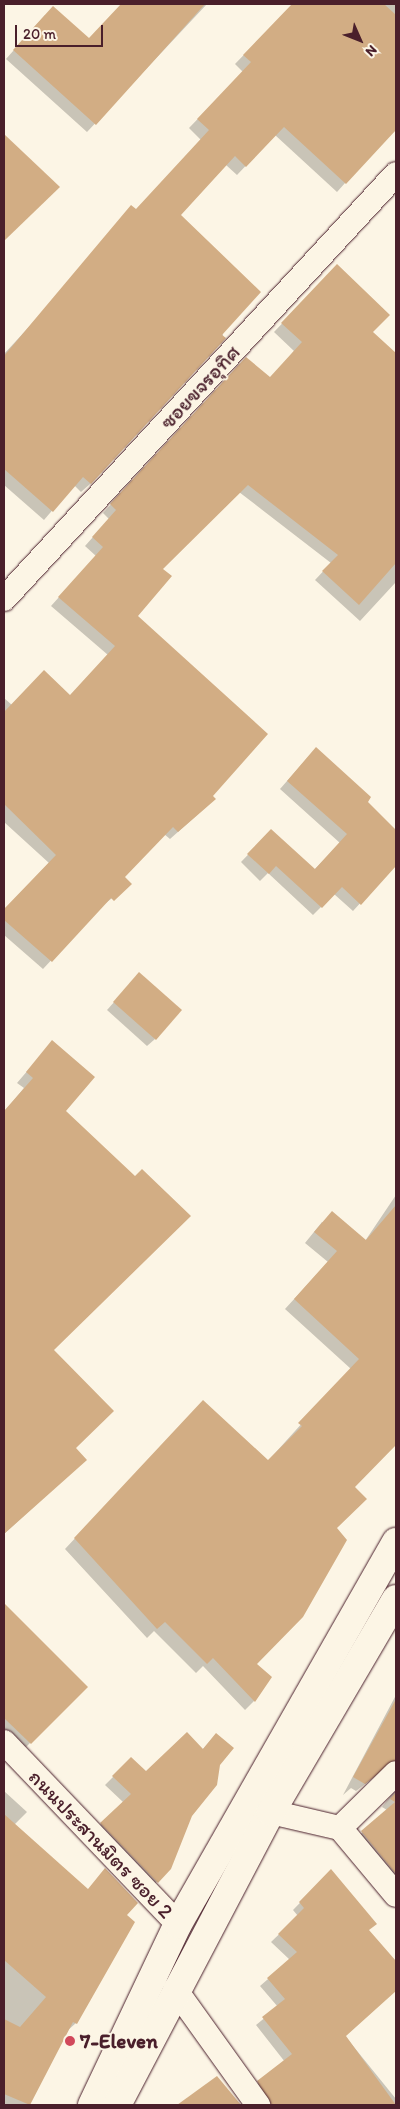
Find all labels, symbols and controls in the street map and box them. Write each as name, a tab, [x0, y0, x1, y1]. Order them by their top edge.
scale bar	[18, 15, 105, 47]
north arrow	[335, 15, 385, 65]
text: 20 m	[23, 25, 56, 43]
text: N	[362, 41, 381, 60]
street label: ซอยขจรอุทิศ	[155, 340, 245, 434]
street label: ถนนประสานมิตร ซอย 2	[23, 1764, 179, 1924]
place label: 7-Eleven	[80, 2028, 158, 2054]
marker: 7-Eleven	[64, 2035, 76, 2047]

